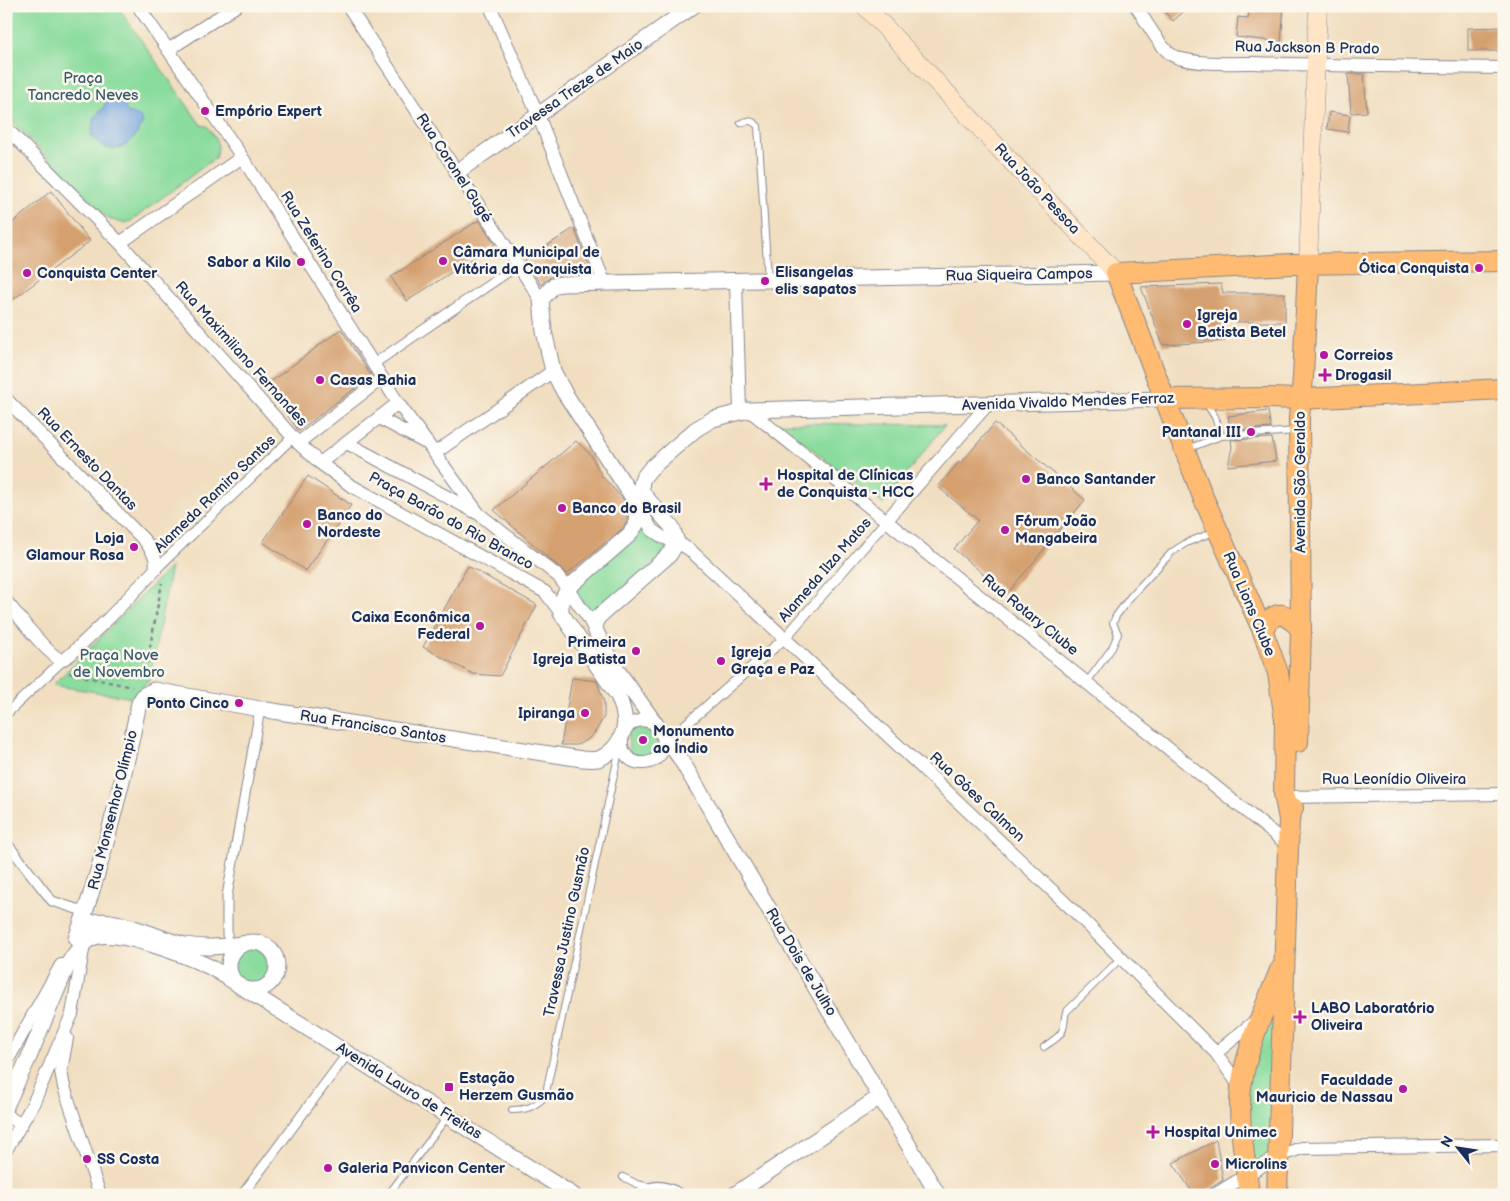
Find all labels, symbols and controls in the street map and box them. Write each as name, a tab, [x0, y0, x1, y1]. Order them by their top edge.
street label: Travessa Treze de Maio	[503, 35, 647, 143]
street label: Rua Jackson B Prado	[1234, 37, 1380, 59]
park label: Praça Tancredo Neves	[27, 69, 139, 105]
place label: Empório Expert	[215, 102, 322, 121]
marker: Empório Expert	[199, 105, 211, 117]
street label: Rua Coronel Gugé	[412, 110, 496, 226]
street label: Rua João Pessoa	[990, 140, 1084, 238]
street label: Rua Zeferino Corrêa	[276, 188, 366, 316]
place label: Câmara Municipal de Vitória da Conquista	[453, 243, 600, 279]
place label: Sabor a Kilo	[207, 253, 291, 272]
marker: Câmara Municipal de Vitória da Conquista	[437, 255, 449, 267]
marker: Sabor a Kilo	[295, 256, 307, 268]
place label: Ótica Conquista	[1359, 258, 1469, 278]
marker: Ótica Conquista	[1473, 262, 1485, 274]
place label: Elisangelas elis sapatos	[775, 263, 856, 299]
place label: Conquista Center	[37, 264, 158, 283]
street label: Rua Siqueira Campos	[945, 264, 1093, 286]
marker: Conquista Center	[21, 267, 33, 279]
marker: Elisangelas elis sapatos	[759, 275, 771, 287]
street label: Rua Maximiliano Fernandes	[171, 277, 312, 431]
place label: Igreja Batista Betel	[1197, 306, 1286, 342]
marker: Igreja Batista Betel	[1181, 318, 1193, 330]
place label: Correios	[1334, 346, 1393, 365]
marker: Correios	[1318, 349, 1330, 361]
place label: Drogasil	[1335, 366, 1392, 385]
marker: Drogasil	[1319, 369, 1331, 381]
place label: Casas Bahia	[330, 371, 416, 390]
marker: Casas Bahia	[314, 374, 326, 386]
street label: Avenida Vivaldo Mendes Ferraz	[962, 389, 1175, 415]
street label: Rua Ernesto Dantas	[33, 403, 142, 515]
street label: Avenida São Geraldo	[1291, 411, 1310, 553]
place label: Pantanal III	[1162, 423, 1241, 442]
marker: Pantanal III	[1245, 426, 1257, 438]
street label: Alameda Ramiro Santos	[150, 431, 280, 557]
place label: Hospital de Clínicas de Conquista - HCC	[777, 466, 914, 502]
street label: Praça Barão do Rio Branco	[365, 468, 537, 574]
place label: Banco Santander	[1036, 470, 1157, 489]
marker: Banco Santander	[1020, 473, 1032, 485]
marker: Hospital de Clínicas de Conquista - HCC	[759, 477, 773, 491]
place label: Banco do Brasil	[572, 499, 681, 518]
marker: Banco do Brasil	[556, 502, 568, 514]
place label: Banco do Nordeste	[317, 506, 383, 542]
place label: Fórum João Mangabeira	[1015, 512, 1097, 548]
street label: Alameda Ilza Matos	[774, 513, 876, 626]
marker: Banco do Nordeste	[301, 518, 313, 530]
marker: Fórum João Mangabeira	[999, 524, 1011, 536]
place label: Loja Glamour Rosa	[26, 529, 124, 565]
marker: Loja Glamour Rosa	[128, 541, 140, 553]
street label: Rua Lions Clube	[1218, 549, 1280, 659]
street label: Rua Rotary Clube	[978, 570, 1082, 660]
place label: Caixa Econômica Federal	[352, 608, 470, 644]
marker: Caixa Econômica Federal	[474, 620, 486, 632]
place label: Primeira Igreja Batista	[533, 633, 626, 669]
place label: Igreja Graça e Paz	[731, 643, 815, 679]
marker: Primeira Igreja Batista	[630, 645, 642, 657]
park label: Praça Nove de Novembro	[73, 646, 165, 682]
marker: Igreja Graça e Paz	[715, 655, 727, 667]
place label: Ponto Cinco	[147, 694, 229, 713]
marker: Ponto Cinco	[233, 697, 245, 709]
place label: Ipiranga	[518, 704, 575, 723]
street label: Rua Francisco Santos	[298, 706, 448, 748]
marker: Ipiranga	[579, 707, 591, 719]
place label: Monumento ao Índio	[653, 722, 735, 758]
street label: Rua Monsenhor Olímpio	[84, 728, 142, 892]
marker: Monumento ao Índio	[637, 734, 649, 746]
street label: Rua Góes Calmon	[925, 748, 1029, 846]
street label: Rua Leonídio Oliveira	[1322, 770, 1466, 789]
street label: Travessa Justino Gusmão	[540, 845, 594, 1019]
street label: Rua Dois de Julho	[761, 904, 841, 1020]
place label: LABO Laboratório Oliveira	[1311, 999, 1435, 1035]
marker: LABO Laboratório Oliveira	[1293, 1010, 1307, 1024]
street label: Avenida Lauro de Freitas	[332, 1038, 486, 1144]
place label: Estação Herzem Gusmão	[459, 1069, 574, 1105]
place label: Faculdade Mauricio de Nassau	[1256, 1071, 1393, 1107]
marker: Estação Herzem Gusmão	[443, 1081, 455, 1093]
marker: Faculdade Mauricio de Nassau	[1397, 1083, 1409, 1095]
place label: Hospital Unimec	[1164, 1123, 1277, 1142]
north arrow	[1432, 1124, 1482, 1174]
marker: Hospital Unimec	[1146, 1125, 1160, 1139]
text: N	[1437, 1133, 1457, 1151]
place label: SS Costa	[97, 1150, 159, 1169]
marker: SS Costa	[81, 1153, 93, 1165]
place label: Microlins	[1225, 1155, 1287, 1174]
marker: Microlins	[1209, 1158, 1221, 1170]
place label: Galeria Panvicon Center	[338, 1159, 506, 1178]
marker: Galeria Panvicon Center	[322, 1162, 334, 1174]

